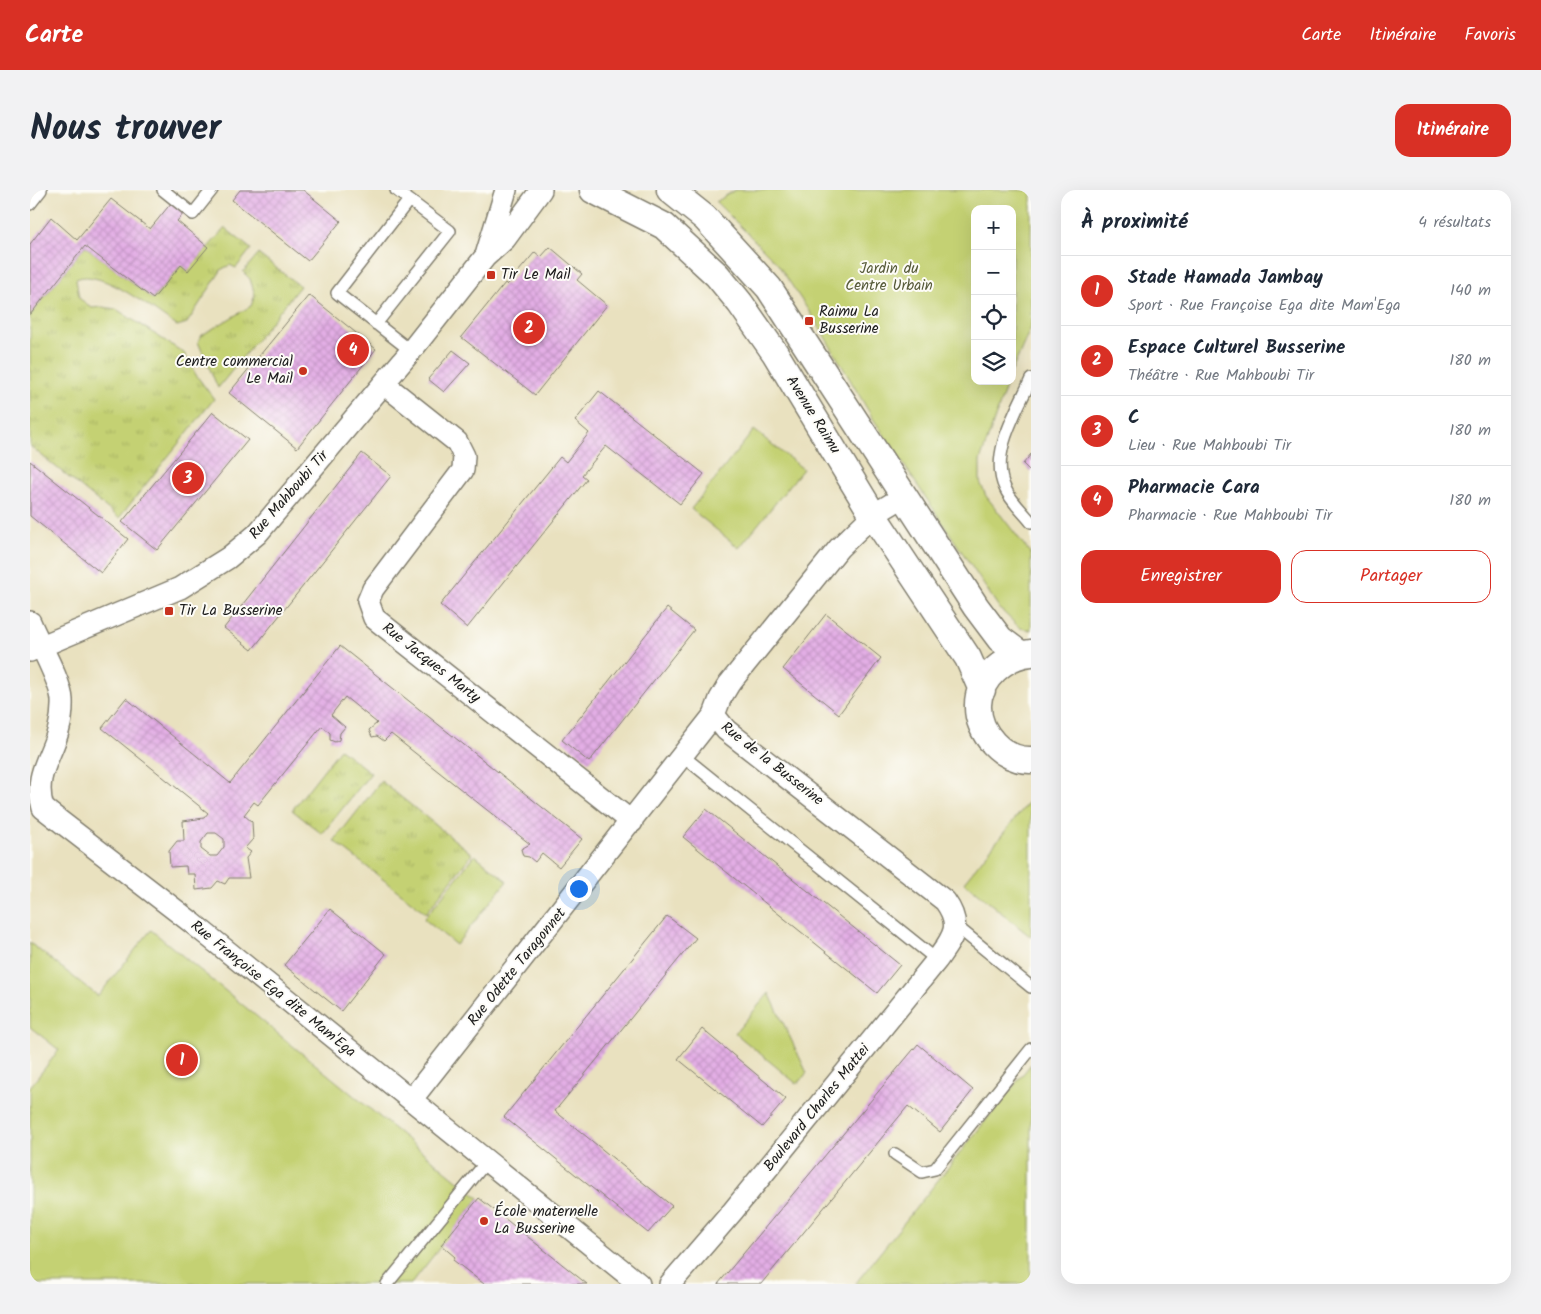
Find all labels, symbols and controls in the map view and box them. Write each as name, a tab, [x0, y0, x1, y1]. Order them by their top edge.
text: Carte	[25, 16, 83, 55]
text: Carte	[1301, 21, 1341, 50]
text: Itinéraire	[1369, 21, 1436, 50]
text: Favoris	[1464, 21, 1516, 50]
text: Nous trouver	[30, 102, 221, 158]
button: Itinéraire	[1395, 104, 1511, 157]
map controls	[971, 205, 1016, 385]
button: +	[971, 205, 1016, 250]
text: À proximité	[1081, 206, 1188, 239]
text: 4 résultats	[1418, 210, 1491, 235]
button: −	[971, 250, 1016, 295]
park label: Jardin du Centre Urbain	[845, 257, 933, 298]
place label: Tir Le Mail	[501, 263, 571, 287]
text: Stade Hamada Jambay	[1128, 263, 1323, 293]
marker: Tir Le Mail	[485, 269, 497, 281]
text: 1	[1095, 278, 1099, 303]
text: 140 m	[1450, 278, 1491, 303]
text: Sport · Rue Françoise Ega dite Mam'Ega	[1128, 293, 1401, 318]
button: locate	[971, 295, 1016, 340]
place label: Raimu La Busserine	[819, 300, 879, 341]
pin: 2	[513, 309, 545, 347]
marker: Raimu La Busserine	[803, 315, 815, 327]
pin: 4	[337, 331, 369, 369]
text: Espace Culturel Busserine	[1128, 333, 1345, 363]
button: layers	[971, 340, 1016, 385]
text: 2	[1092, 348, 1102, 373]
text: 180 m	[1449, 348, 1491, 373]
place label: Centre commercial Le Mail	[176, 350, 293, 391]
text: Théâtre · Rue Mahboubi Tir	[1128, 363, 1314, 388]
marker: Centre commercial Le Mail	[297, 365, 309, 377]
street label: Avenue Raimu	[779, 371, 847, 459]
text: C	[1128, 403, 1140, 433]
text: 3	[1093, 418, 1101, 443]
text: 180 m	[1449, 418, 1491, 443]
text: Lieu · Rue Mahboubi Tir	[1128, 433, 1291, 458]
street label: Rue Mahboubi Tir	[243, 444, 335, 545]
pin: 3	[172, 459, 204, 497]
text: Pharmacie Cara	[1128, 473, 1260, 503]
text: 4	[1093, 488, 1101, 513]
text: 180 m	[1449, 488, 1491, 513]
text: Pharmacie · Rue Mahboubi Tir	[1128, 503, 1332, 528]
button: Enregistrer	[1081, 550, 1281, 603]
button: Partager	[1291, 550, 1491, 603]
place label: Tir La Busserine	[179, 599, 283, 623]
marker: Tir La Busserine	[163, 605, 175, 617]
street label: Rue Jacques Marty	[376, 617, 486, 710]
street label: Rue de la Busserine	[715, 716, 829, 812]
your location	[566, 876, 592, 902]
street label: Rue Odette Taragonnet	[462, 903, 572, 1031]
street label: Rue Françoise Ega dite Mam'Ega	[185, 914, 361, 1064]
street label: Boulevard Charles Mattei	[758, 1038, 877, 1177]
pin: 1	[166, 1041, 198, 1079]
place label: École maternelle La Busserine	[494, 1200, 598, 1241]
marker: École maternelle La Busserine	[478, 1215, 490, 1227]

